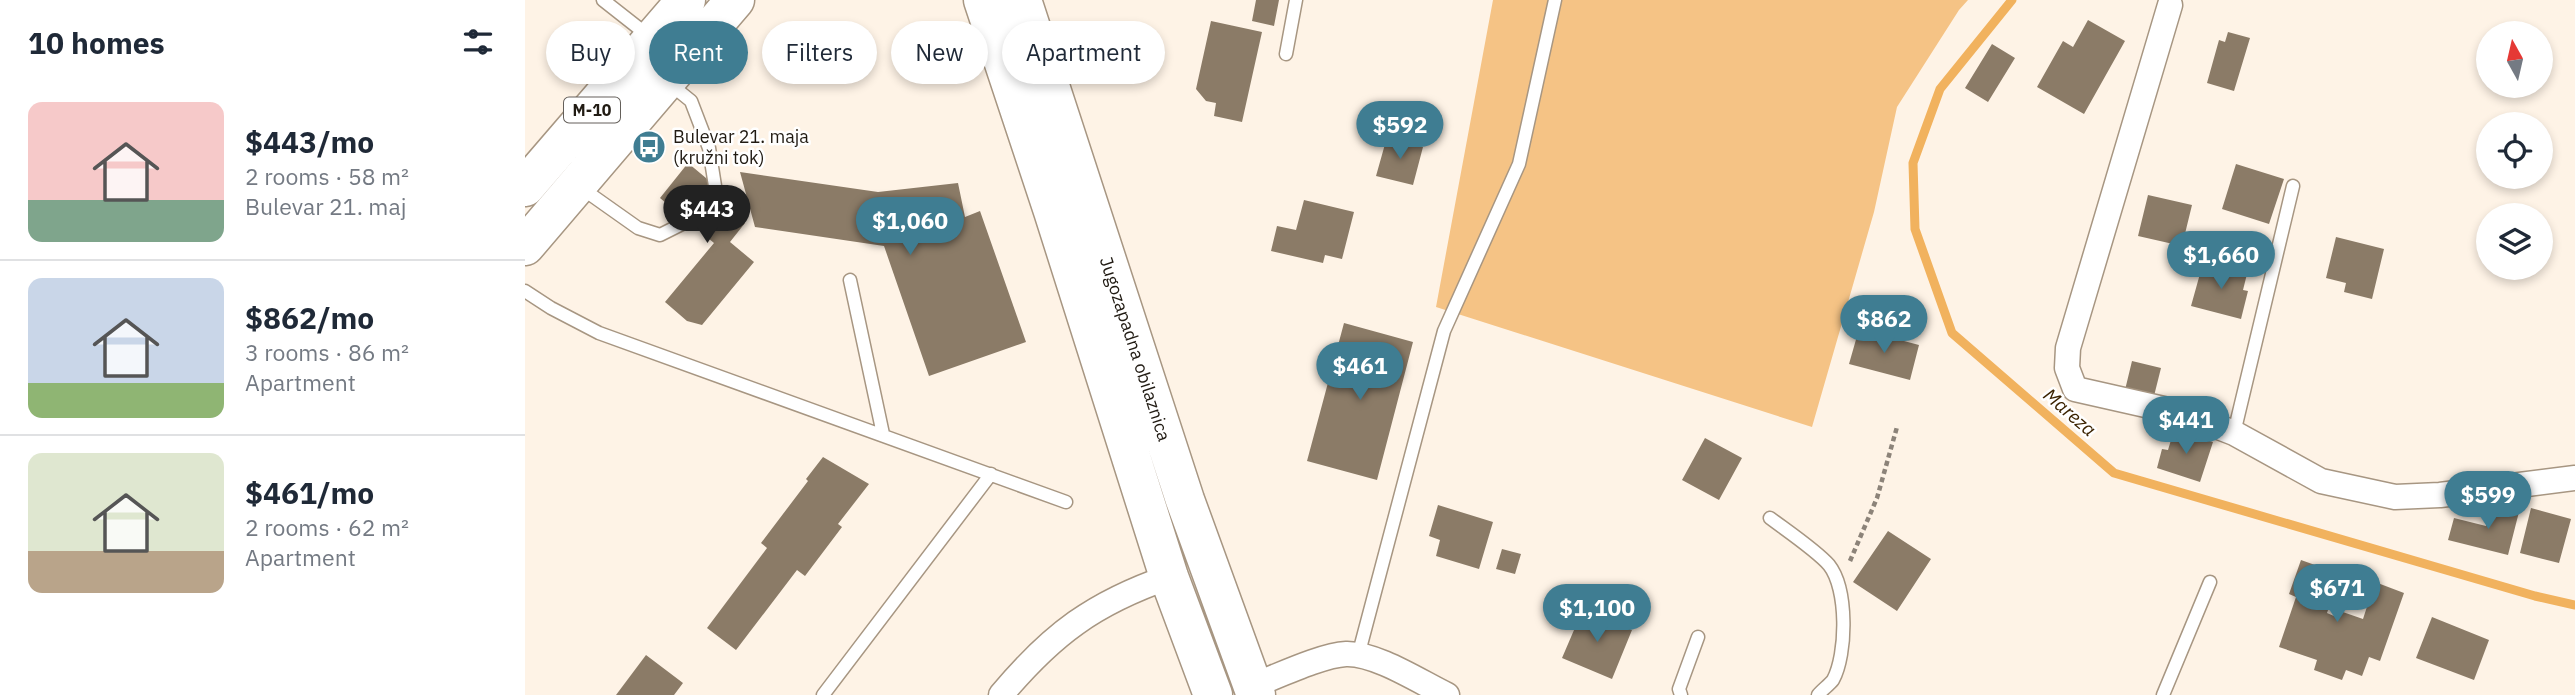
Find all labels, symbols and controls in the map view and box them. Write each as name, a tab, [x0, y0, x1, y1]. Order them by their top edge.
chip: Buy	[546, 21, 635, 84]
chip: Rent	[649, 21, 748, 84]
chip: Filters	[762, 21, 877, 84]
chip: New	[891, 21, 988, 84]
chip: Apartment	[1002, 21, 1165, 84]
north arrow	[2476, 21, 2553, 98]
map controls	[2476, 21, 2553, 280]
text: 10 homes	[28, 23, 165, 62]
icon: filters	[459, 23, 497, 61]
road number: M-10	[564, 97, 620, 122]
pin: $592	[1359, 102, 1441, 161]
text: $592	[1372, 109, 1428, 139]
button: locate	[2476, 112, 2553, 189]
text: $443/mo	[245, 122, 374, 161]
place label: Bulevar 21. maja (kružni tok)	[673, 125, 809, 169]
bus stop icon: Bulevar 21. maja (kružni tok)	[630, 128, 668, 166]
icon: home	[84, 130, 168, 214]
text: 2 rooms · 58 m²	[245, 161, 409, 191]
pin: $443	[666, 186, 748, 245]
text: Bulevar 21. maj	[245, 191, 406, 221]
text: $443	[679, 193, 735, 223]
pin: $1,060	[853, 198, 967, 257]
button: layers	[2476, 203, 2553, 280]
text: $1,060	[872, 205, 948, 235]
pin: $1,660	[2164, 232, 2278, 291]
text: $1,660	[2183, 239, 2259, 269]
street label: Jugozapadna obilaznica	[1095, 254, 1176, 444]
pin: $862	[1843, 296, 1925, 355]
text: $862/mo	[245, 298, 374, 337]
text: $862	[1856, 303, 1912, 333]
icon: home	[84, 306, 168, 390]
text: 3 rooms · 86 m²	[245, 337, 409, 367]
pin: $461	[1319, 342, 1401, 402]
text: $461	[1332, 350, 1388, 380]
text: Apartment	[245, 367, 356, 397]
water label: Mareza	[2039, 383, 2101, 441]
pin: $441	[2145, 396, 2227, 456]
text: $441	[2158, 404, 2214, 434]
pin: $599	[2447, 472, 2529, 531]
text: $461/mo	[245, 473, 374, 512]
text: $599	[2460, 479, 2516, 509]
icon: home	[84, 481, 168, 565]
text: 2 rooms · 62 m²	[245, 512, 409, 542]
text: Apartment	[245, 542, 356, 572]
pin: $671	[2296, 564, 2378, 624]
text: $671	[2309, 572, 2365, 602]
pin: $1,100	[1540, 584, 1654, 644]
text: $1,100	[1559, 592, 1635, 622]

